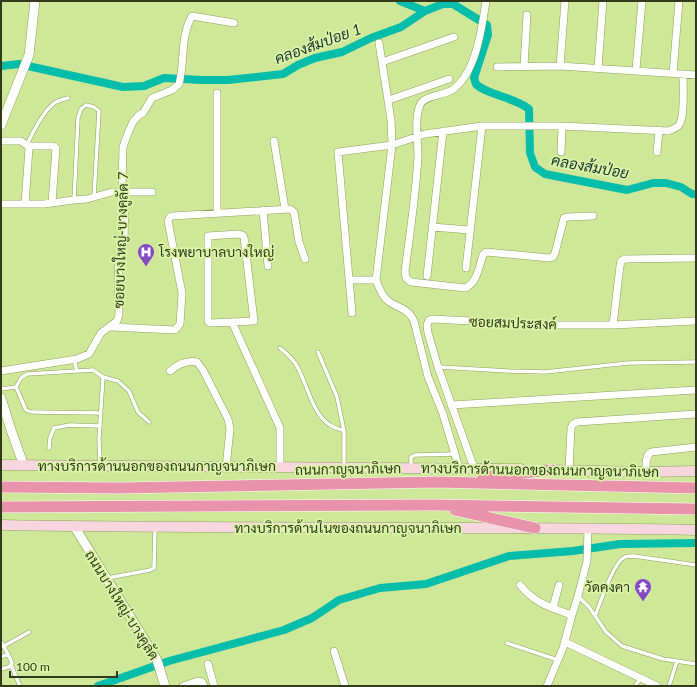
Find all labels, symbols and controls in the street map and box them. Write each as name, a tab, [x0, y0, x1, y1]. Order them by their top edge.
water label: คลองส้มป่อย 1	[272, 19, 363, 67]
water label: คลองส้มป่อย	[550, 150, 631, 182]
street label: ซอยบางใหญ่-บางคูลัด 7	[110, 171, 133, 309]
hospital icon: โรงพยาบาลบางใหญ่	[136, 242, 156, 267]
place label: โรงพยาบาลบางใหญ่	[158, 243, 274, 261]
street label: ซอยสมประสงค์	[469, 312, 557, 333]
street label: ทางบริการด้านนอกของถนนกาญจนาภิเษก	[38, 457, 276, 475]
street label: ถนนกาญจนาภิเษก	[295, 459, 401, 479]
street label: ทางบริการด้านนอกของถนนกาญจนาภิเษก	[421, 459, 659, 481]
street label: ทางบริการด้านในของถนนกาญจนาภิเษก	[234, 519, 462, 537]
street label: ถนนบางใหญ่-บางคูลัด	[80, 547, 163, 664]
temple icon: วัดคงคา	[633, 577, 653, 602]
place label: วัดคงคา	[585, 578, 630, 595]
scale bar	[10, 653, 117, 679]
text: 100 m	[16, 659, 50, 674]

